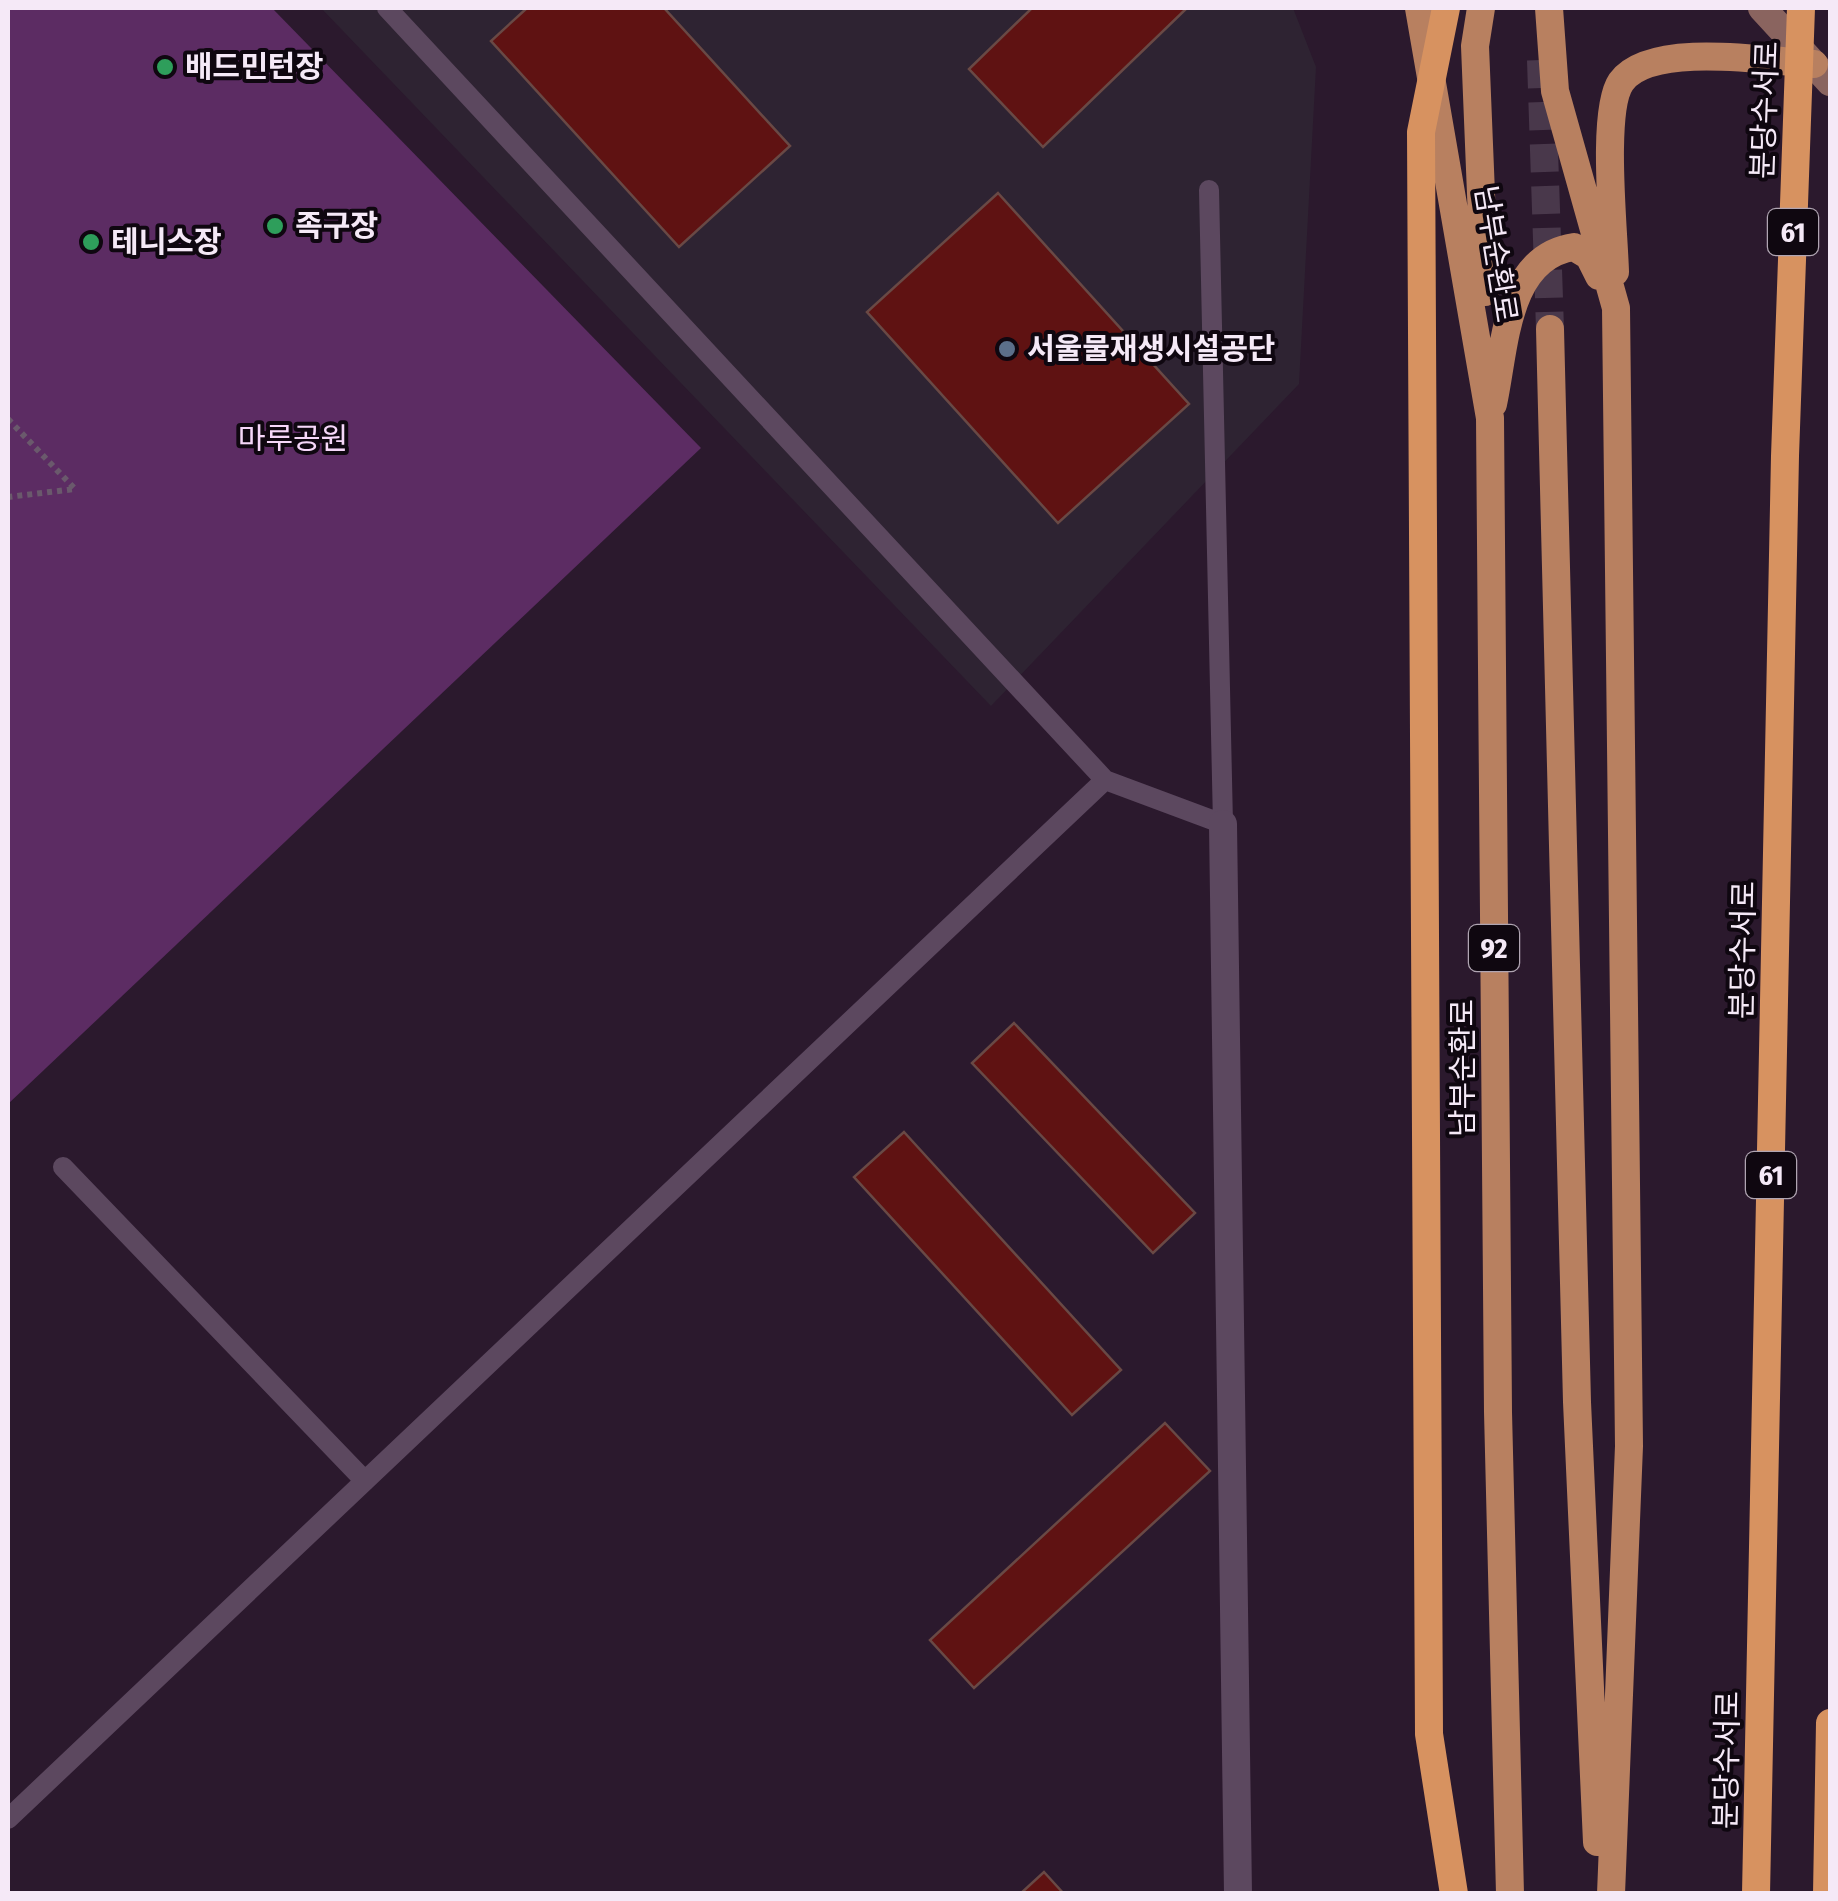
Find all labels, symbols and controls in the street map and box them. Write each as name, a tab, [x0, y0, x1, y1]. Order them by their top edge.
street label: 분당수서로	[1745, 40, 1785, 180]
place label: 배드민턴장	[185, 49, 323, 85]
marker: 배드민턴장	[154, 56, 176, 78]
street label: 남부순환로	[1467, 183, 1525, 325]
place label: 족구장	[295, 208, 378, 244]
road number: 61	[1768, 209, 1818, 255]
marker: 족구장	[264, 215, 286, 237]
place label: 테니스장	[111, 224, 222, 260]
marker: 테니스장	[80, 231, 102, 253]
place label: 서울물재생시설공단	[1027, 331, 1275, 367]
marker: 서울물재생시설공단	[996, 338, 1018, 360]
park label: 마루공원	[238, 421, 348, 457]
street label: 분당수서로	[1724, 881, 1762, 1019]
road number: 92	[1469, 925, 1519, 971]
street label: 남부순환로	[1445, 999, 1481, 1137]
road number: 61	[1746, 1152, 1796, 1198]
street label: 분당수서로	[1708, 1691, 1746, 1829]

